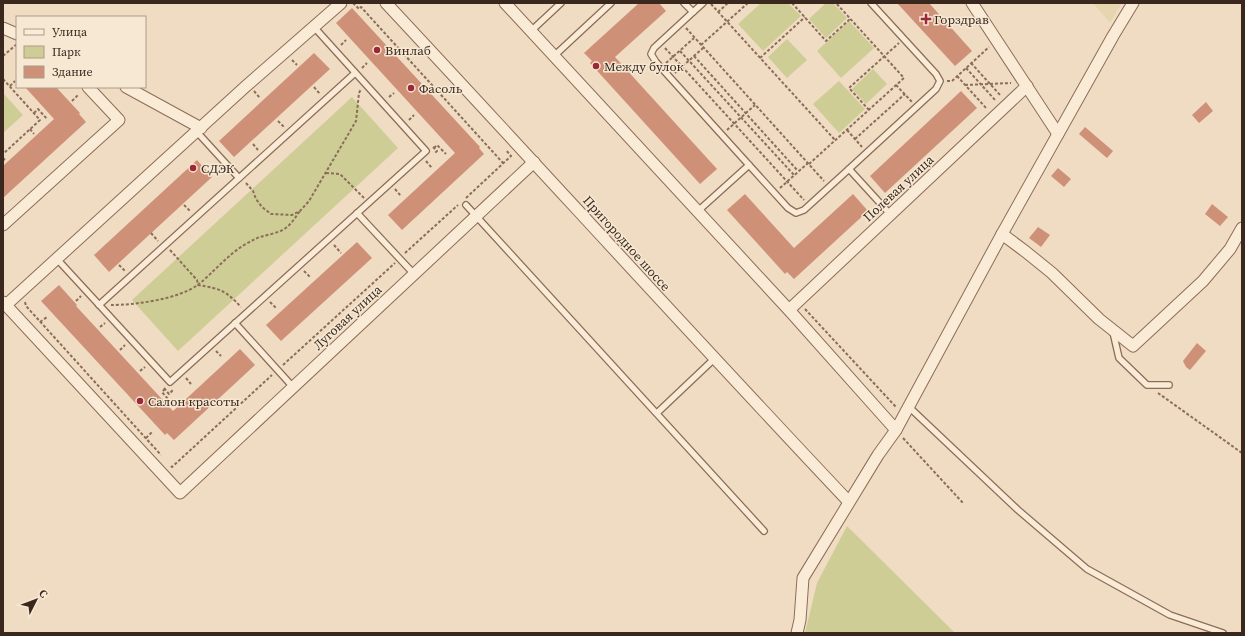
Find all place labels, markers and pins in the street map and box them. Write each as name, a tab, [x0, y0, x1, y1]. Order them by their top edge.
place label: Горздрав	[934, 11, 989, 28]
marker: Горздрав	[921, 14, 931, 24]
place label: Винлаб	[385, 42, 431, 59]
marker: Винлаб	[372, 45, 382, 55]
place label: Между булок	[604, 58, 684, 75]
marker: Между булок	[591, 61, 601, 71]
place label: Фасоль	[419, 80, 463, 97]
marker: Фасоль	[406, 83, 416, 93]
place label: СДЭК	[201, 160, 235, 177]
marker: СДЭК	[188, 163, 198, 173]
place label: Салон красоты	[148, 393, 240, 410]
marker: Салон красоты	[135, 396, 145, 406]

